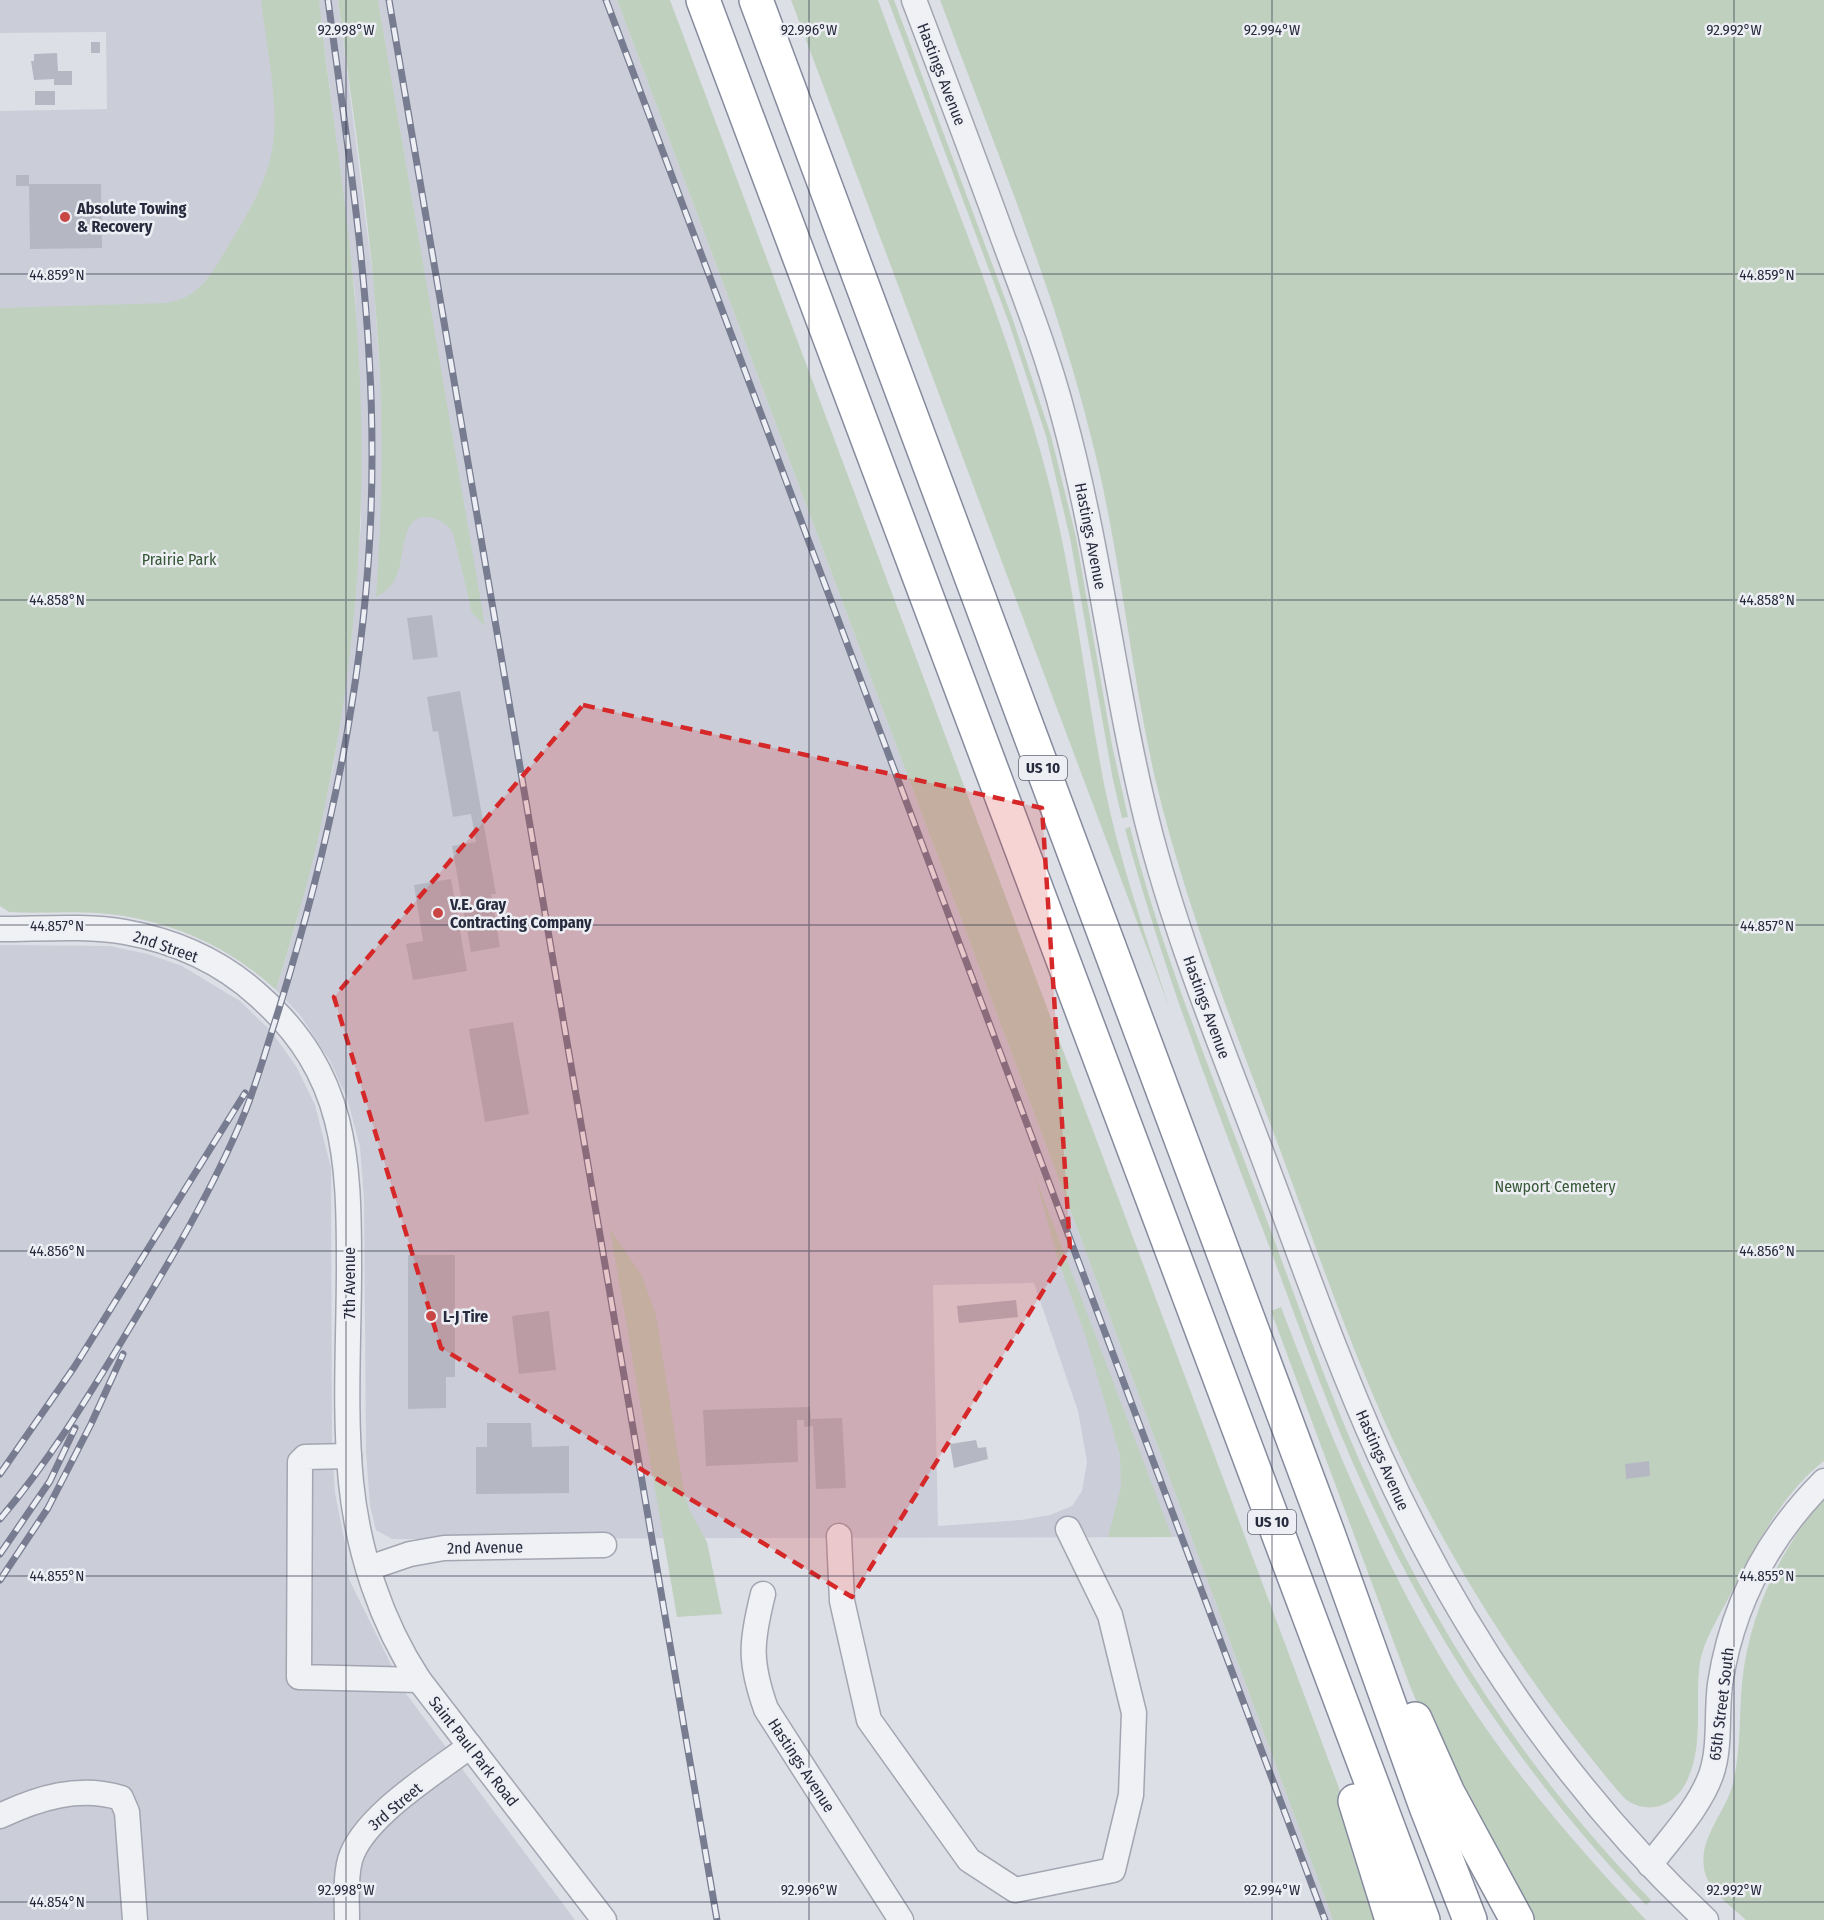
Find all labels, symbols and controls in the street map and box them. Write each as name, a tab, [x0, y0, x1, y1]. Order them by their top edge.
street label: Hastings Avenue	[913, 20, 970, 128]
text: 92.998°W	[318, 21, 374, 39]
text: 92.996°W	[781, 21, 837, 39]
text: 92.994°W	[1244, 21, 1300, 39]
text: 92.992°W	[1706, 21, 1762, 39]
place label: Absolute Towing & Recovery	[76, 199, 186, 236]
marker: Absolute Towing & Recovery	[58, 210, 72, 224]
text: 44.859°N	[29, 266, 85, 284]
text: 44.859°N	[1739, 266, 1795, 284]
street label: Hastings Avenue	[1071, 481, 1110, 591]
park label: Prairie Park	[142, 550, 217, 569]
text: 44.858°N	[29, 591, 85, 609]
text: 44.858°N	[1739, 591, 1795, 609]
road number: US 10	[1019, 756, 1067, 780]
place label: V.E. Gray Contracting Company	[449, 895, 592, 932]
marker: V.E. Gray Contracting Company	[431, 906, 445, 920]
text: 44.857°N	[30, 917, 84, 935]
text: 44.857°N	[1740, 917, 1794, 935]
street label: 2nd Street	[131, 927, 201, 967]
street label: Hastings Avenue	[1179, 953, 1234, 1061]
park label: Newport Cemetery	[1494, 1177, 1616, 1196]
text: 44.856°N	[29, 1242, 85, 1260]
text: 44.856°N	[1739, 1242, 1795, 1260]
street label: 7th Avenue	[340, 1247, 359, 1319]
place label: L-J Tire	[443, 1307, 488, 1326]
marker: L-J Tire	[424, 1309, 438, 1323]
street label: Hastings Avenue	[1352, 1407, 1413, 1513]
road number: US 10	[1248, 1510, 1296, 1534]
street label: 2nd Avenue	[447, 1537, 523, 1558]
text: 44.855°N	[30, 1567, 84, 1585]
text: 44.855°N	[1740, 1567, 1794, 1585]
street label: 65th Street South	[1705, 1646, 1738, 1762]
street label: Saint Paul Park Road	[425, 1693, 522, 1810]
street label: Hastings Avenue	[764, 1715, 839, 1816]
street label: 3rd Street	[365, 1778, 427, 1834]
text: 92.998°W	[318, 1881, 374, 1899]
text: 92.996°W	[781, 1881, 837, 1899]
text: 92.994°W	[1244, 1881, 1300, 1899]
text: 92.992°W	[1706, 1881, 1762, 1899]
text: 44.854°N	[29, 1893, 85, 1911]

